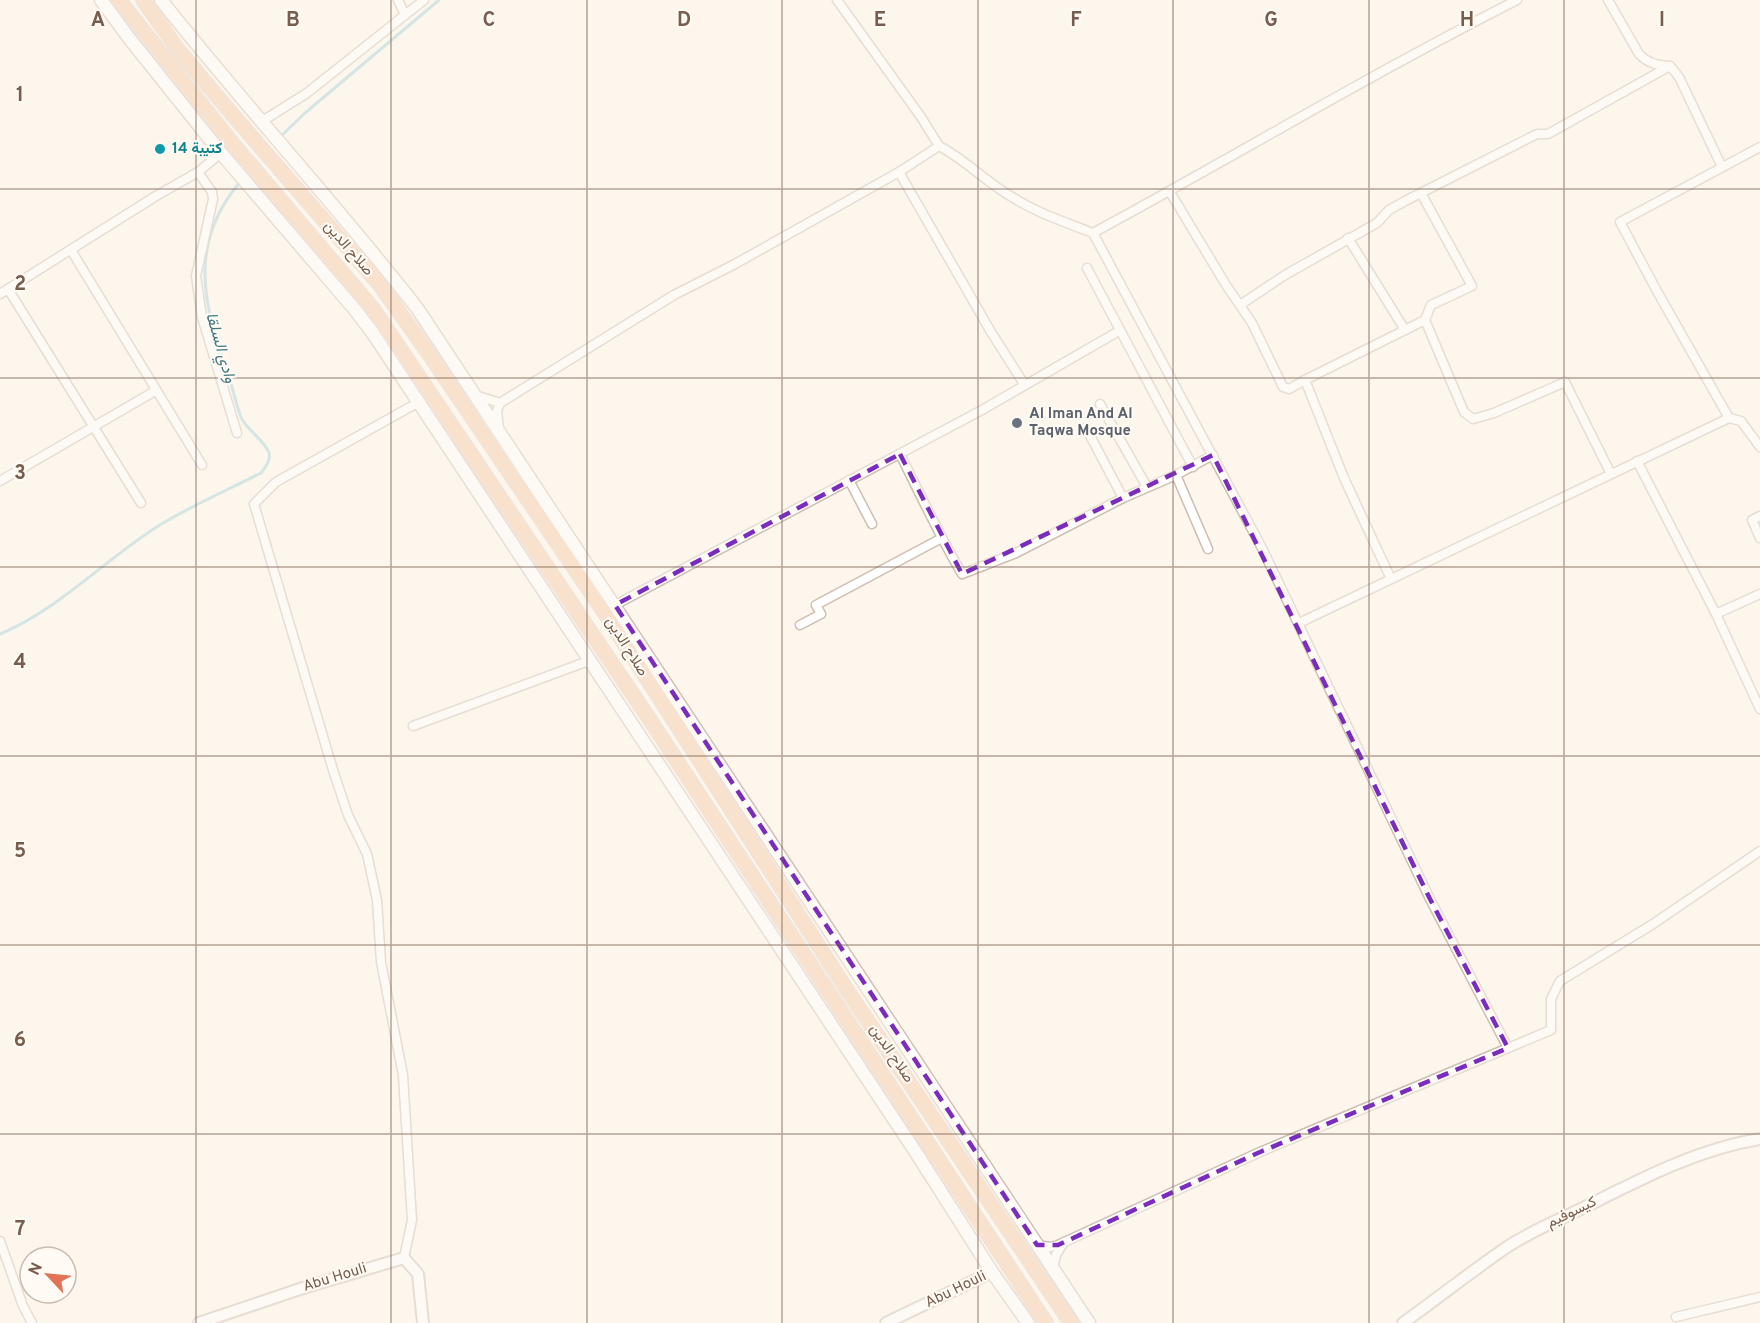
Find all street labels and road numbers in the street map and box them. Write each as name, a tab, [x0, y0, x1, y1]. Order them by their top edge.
street label: صلاح الدين	[319, 218, 377, 280]
street label: صلاح الدين	[600, 614, 652, 680]
street label: صلاح الدين	[864, 1021, 918, 1087]
street label: كيسوفيم	[1544, 1193, 1600, 1233]
street label: Abu Houli	[301, 1259, 369, 1297]
street label: Abu Houli	[922, 1267, 990, 1313]

